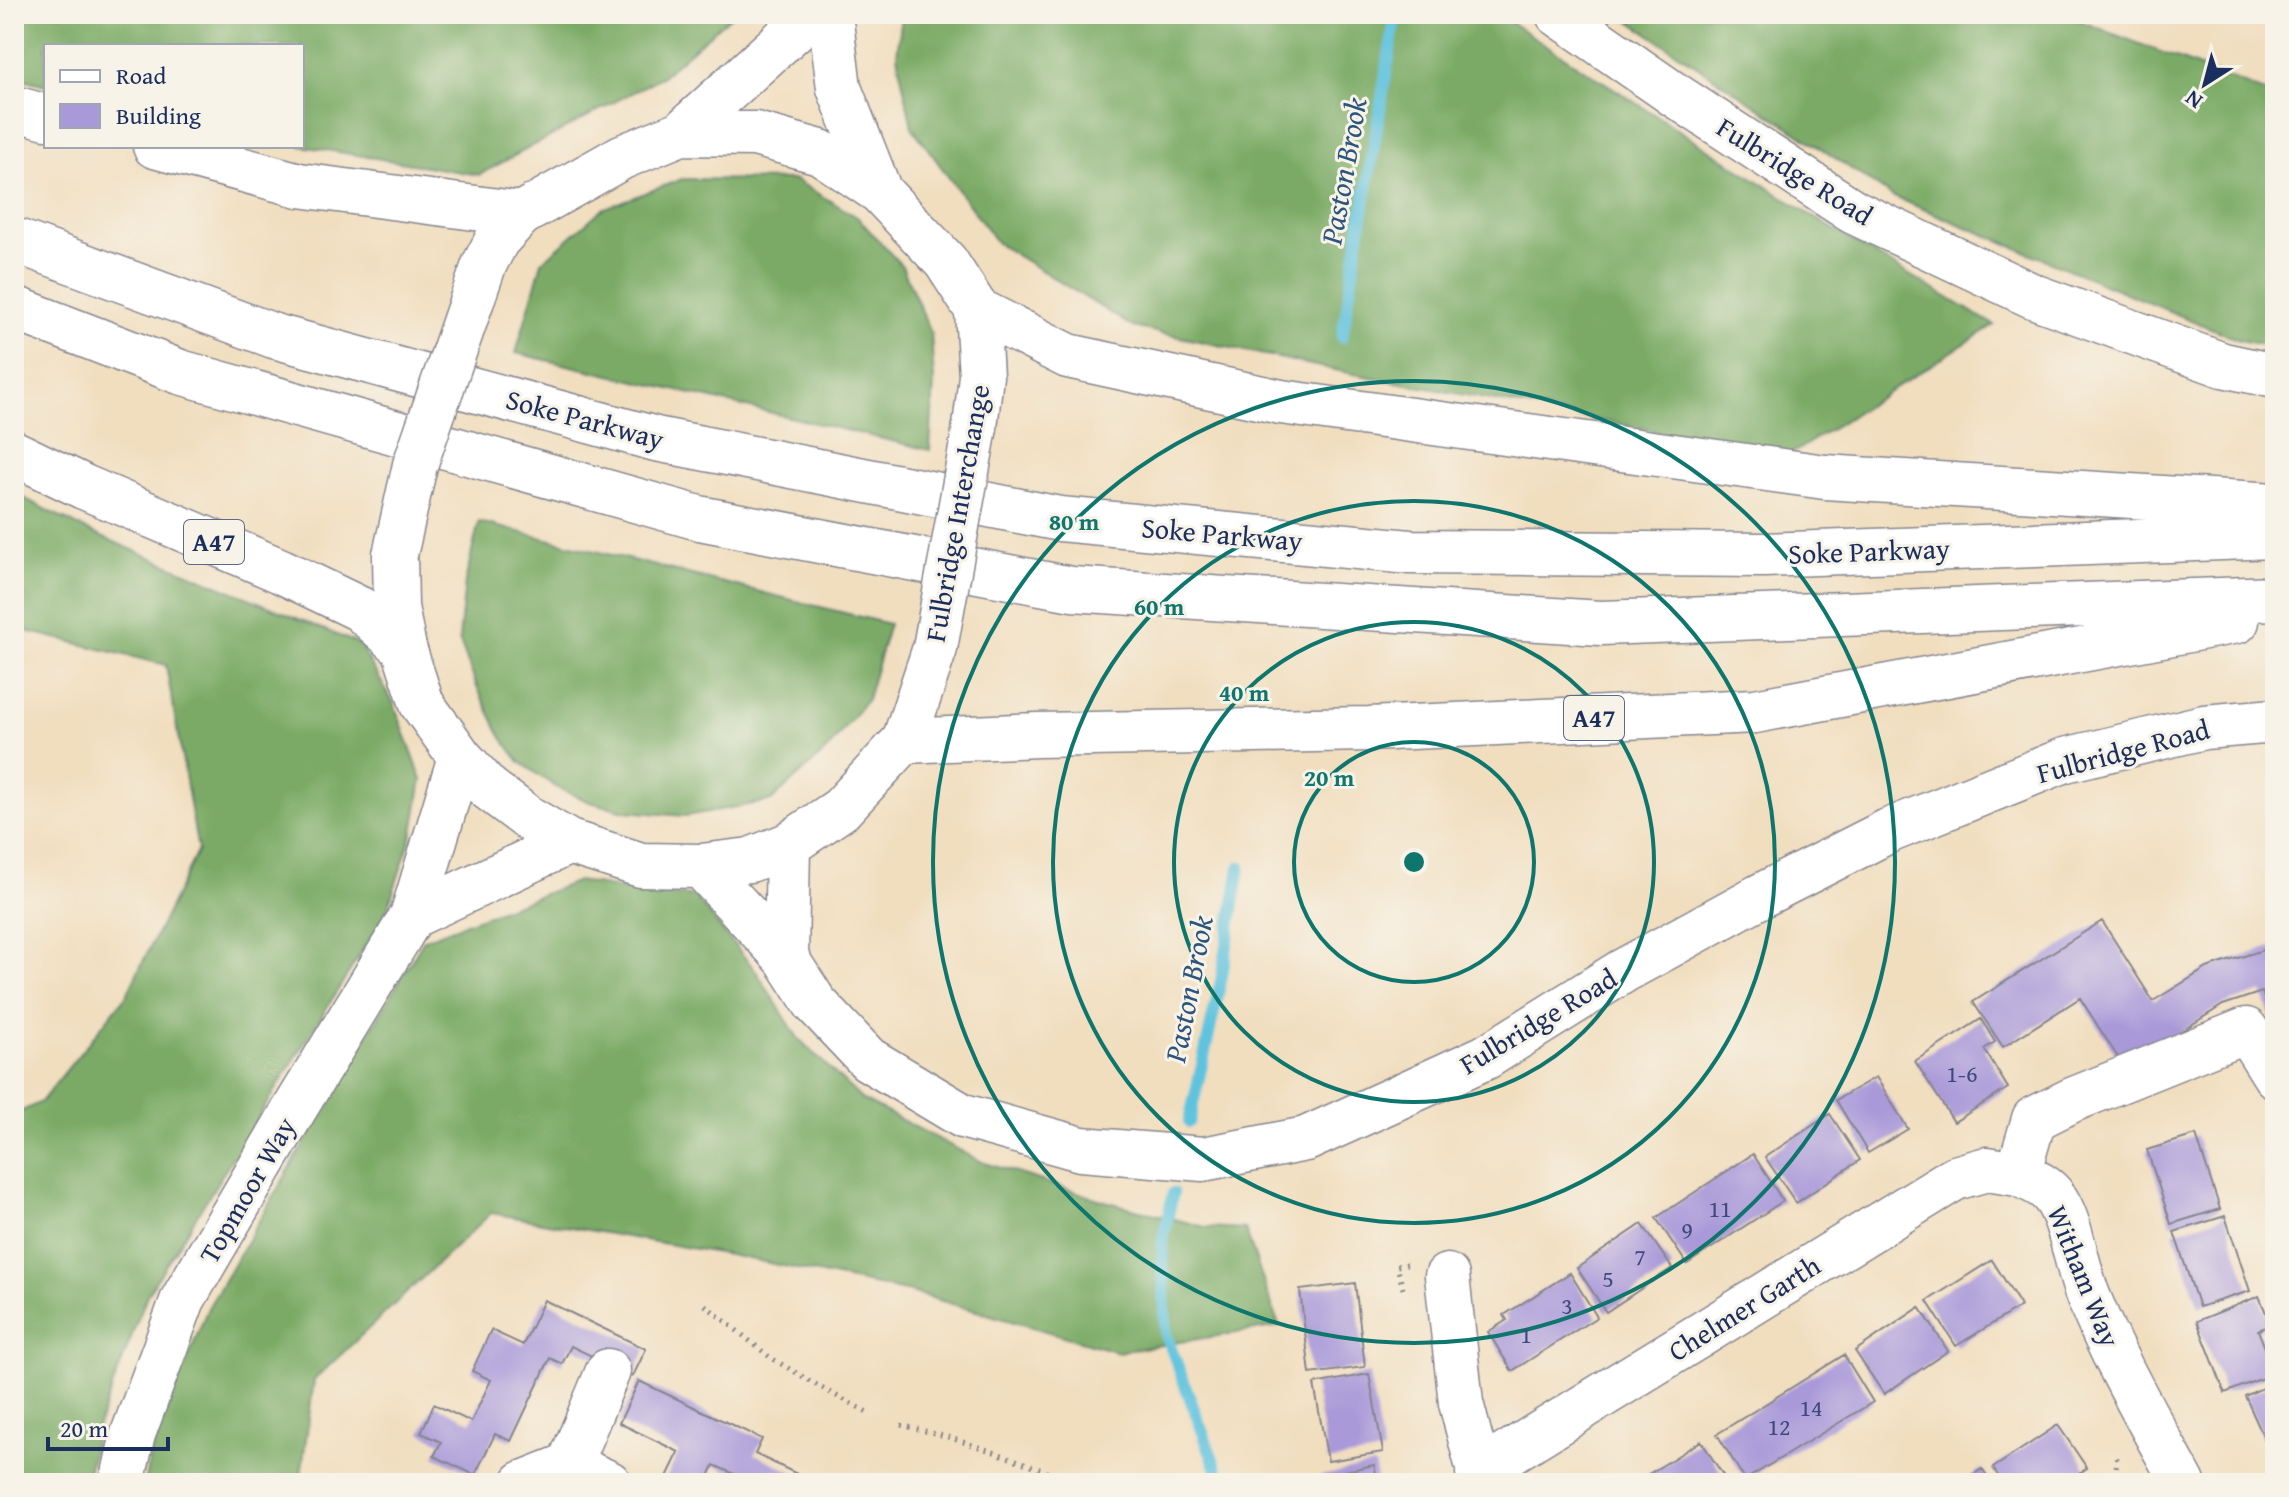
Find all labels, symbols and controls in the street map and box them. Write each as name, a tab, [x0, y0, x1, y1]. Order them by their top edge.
legend	[44, 44, 304, 148]
north arrow	[2165, 44, 2245, 124]
text: Road	[116, 58, 166, 93]
text: N	[2178, 83, 2209, 117]
water label: Paston Brook	[1308, 94, 1378, 249]
text: Building	[116, 98, 201, 133]
street label: Fulbridge Road	[1709, 106, 1881, 235]
street label: Soke Parkway	[502, 378, 669, 459]
street label: Fulbridge Interchange	[914, 381, 999, 645]
text: 80 m	[1049, 504, 1100, 539]
street label: Soke Parkway	[1140, 506, 1304, 561]
road number: A47	[184, 520, 244, 564]
street label: Soke Parkway	[1788, 527, 1951, 574]
text: 60 m	[1134, 589, 1185, 624]
text: 40 m	[1219, 675, 1270, 710]
road number: A47	[1564, 696, 1624, 740]
street label: Fulbridge Road	[2032, 708, 2214, 793]
text: 20 m	[1304, 760, 1355, 795]
centre of rings	[1400, 848, 1428, 876]
water label: Paston Brook	[1152, 912, 1224, 1067]
street label: Fulbridge Road	[1451, 957, 1624, 1084]
house number: 1-6	[1946, 1056, 1978, 1091]
street label: Topmoor Way	[188, 1109, 305, 1271]
house number: 11	[1708, 1191, 1732, 1226]
street label: Witham Way	[2037, 1199, 2131, 1353]
house number: 9	[1681, 1212, 1693, 1247]
house number: 7	[1634, 1239, 1646, 1274]
street label: Chelmer Garth	[1660, 1244, 1828, 1371]
house number: 5	[1602, 1261, 1614, 1296]
house number: 3	[1561, 1288, 1573, 1323]
house number: 1	[1520, 1317, 1532, 1352]
house number: 14	[1799, 1390, 1823, 1425]
scale bar	[48, 1401, 168, 1451]
house number: 12	[1767, 1409, 1791, 1444]
text: 20 m	[60, 1411, 108, 1446]

